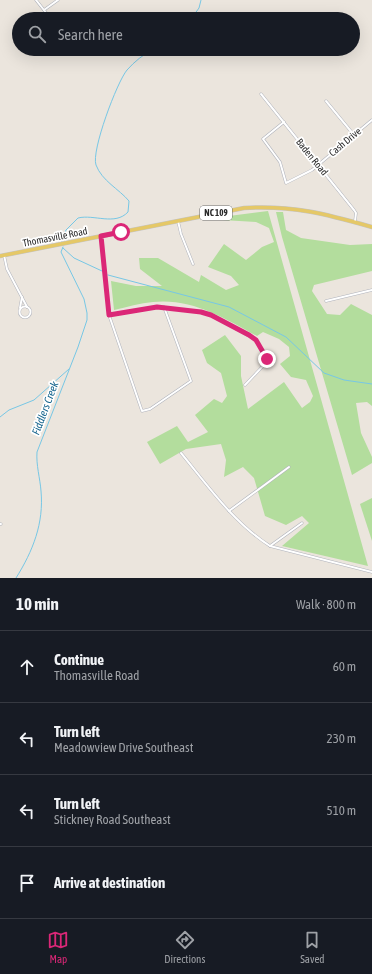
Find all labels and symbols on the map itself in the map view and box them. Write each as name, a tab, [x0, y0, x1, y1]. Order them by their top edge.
street label: Cash Drive	[327, 125, 364, 159]
street label: Baden Road	[294, 136, 330, 178]
road number: NC 109	[200, 206, 232, 220]
route start	[112, 223, 130, 241]
street label: Thomasville Road	[22, 225, 89, 249]
route end	[258, 350, 276, 368]
water label: Fiddlers Creek	[29, 379, 61, 436]

